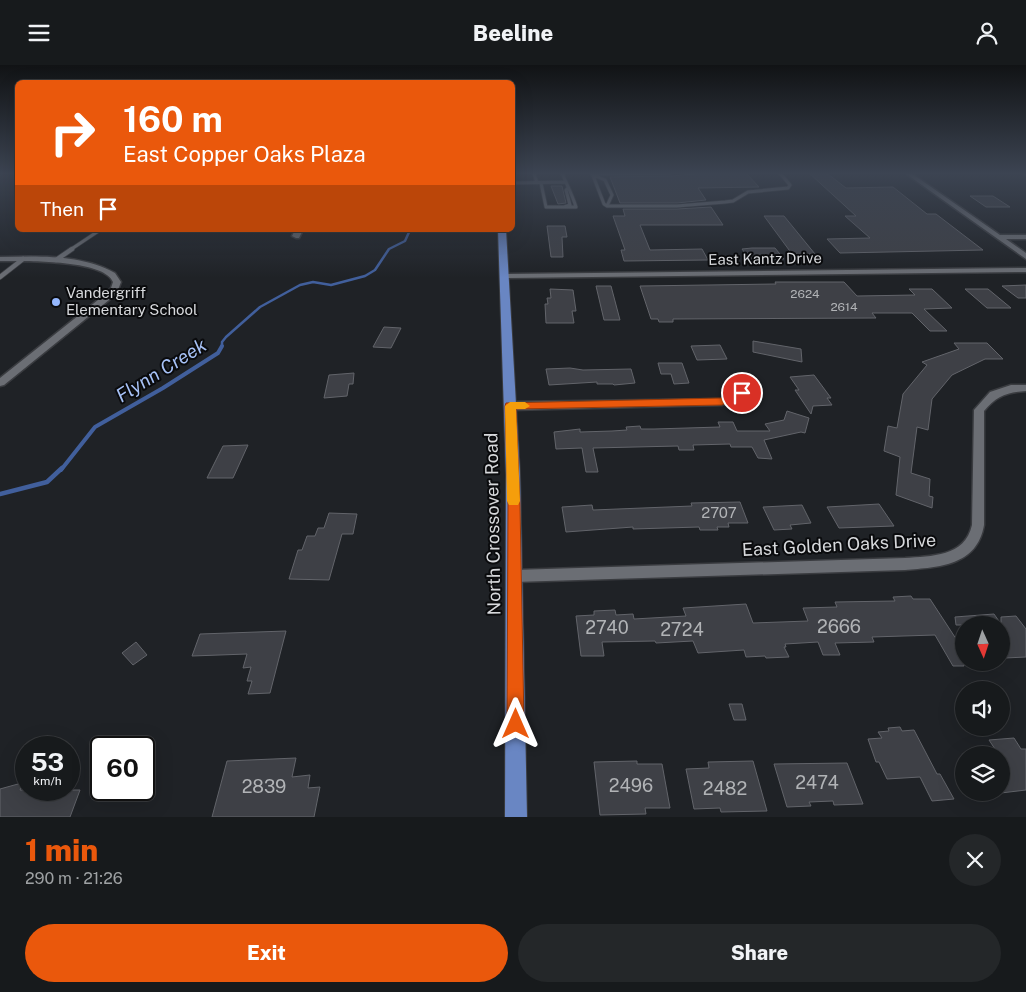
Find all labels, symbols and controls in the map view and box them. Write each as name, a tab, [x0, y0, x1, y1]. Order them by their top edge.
icon: menu	[25, 19, 53, 47]
icon: person	[973, 19, 1001, 47]
text: Beeline	[473, 20, 553, 46]
text: 160 m	[123, 99, 223, 140]
icon: right	[40, 100, 105, 165]
text: East Copper Oaks Plaza	[123, 141, 366, 167]
icon: arrive	[94, 195, 122, 223]
text: Then	[40, 198, 84, 220]
street label: East Kantz Drive	[708, 249, 822, 268]
place label: Vandergriff Elementary School	[66, 284, 198, 318]
house number: 2624	[790, 287, 820, 301]
marker: Vandergriff Elementary School	[50, 296, 62, 308]
house number: 2614	[830, 300, 858, 314]
water label: Flynn Creek	[112, 333, 211, 406]
pin	[721, 372, 763, 414]
icon: arrive	[728, 379, 756, 407]
street label: North Crossover Road	[480, 432, 505, 616]
house number: 2707	[701, 504, 737, 521]
street label: East Golden Oaks Drive	[741, 529, 937, 560]
house number: 2666	[817, 616, 861, 637]
north arrow	[955, 616, 1010, 671]
map controls	[955, 616, 1010, 801]
house number: 2740	[585, 617, 629, 638]
house number: 2724	[660, 619, 704, 640]
button: sound	[955, 681, 1010, 736]
position arrow	[489, 697, 541, 749]
speed limit sign: 60	[90, 736, 155, 801]
button: layers	[955, 746, 1010, 801]
text: 53	[31, 747, 64, 777]
house number: 2474	[795, 772, 839, 793]
text: km/h	[33, 774, 62, 788]
house number: 2496	[609, 775, 653, 796]
house number: 2839	[242, 776, 286, 797]
house number: 2482	[703, 778, 747, 799]
text: 1 min	[25, 832, 98, 868]
button: close	[949, 834, 1001, 886]
text: 290 m · 21:26	[25, 869, 123, 888]
button: Exit	[25, 924, 508, 982]
button: Share	[518, 924, 1001, 982]

